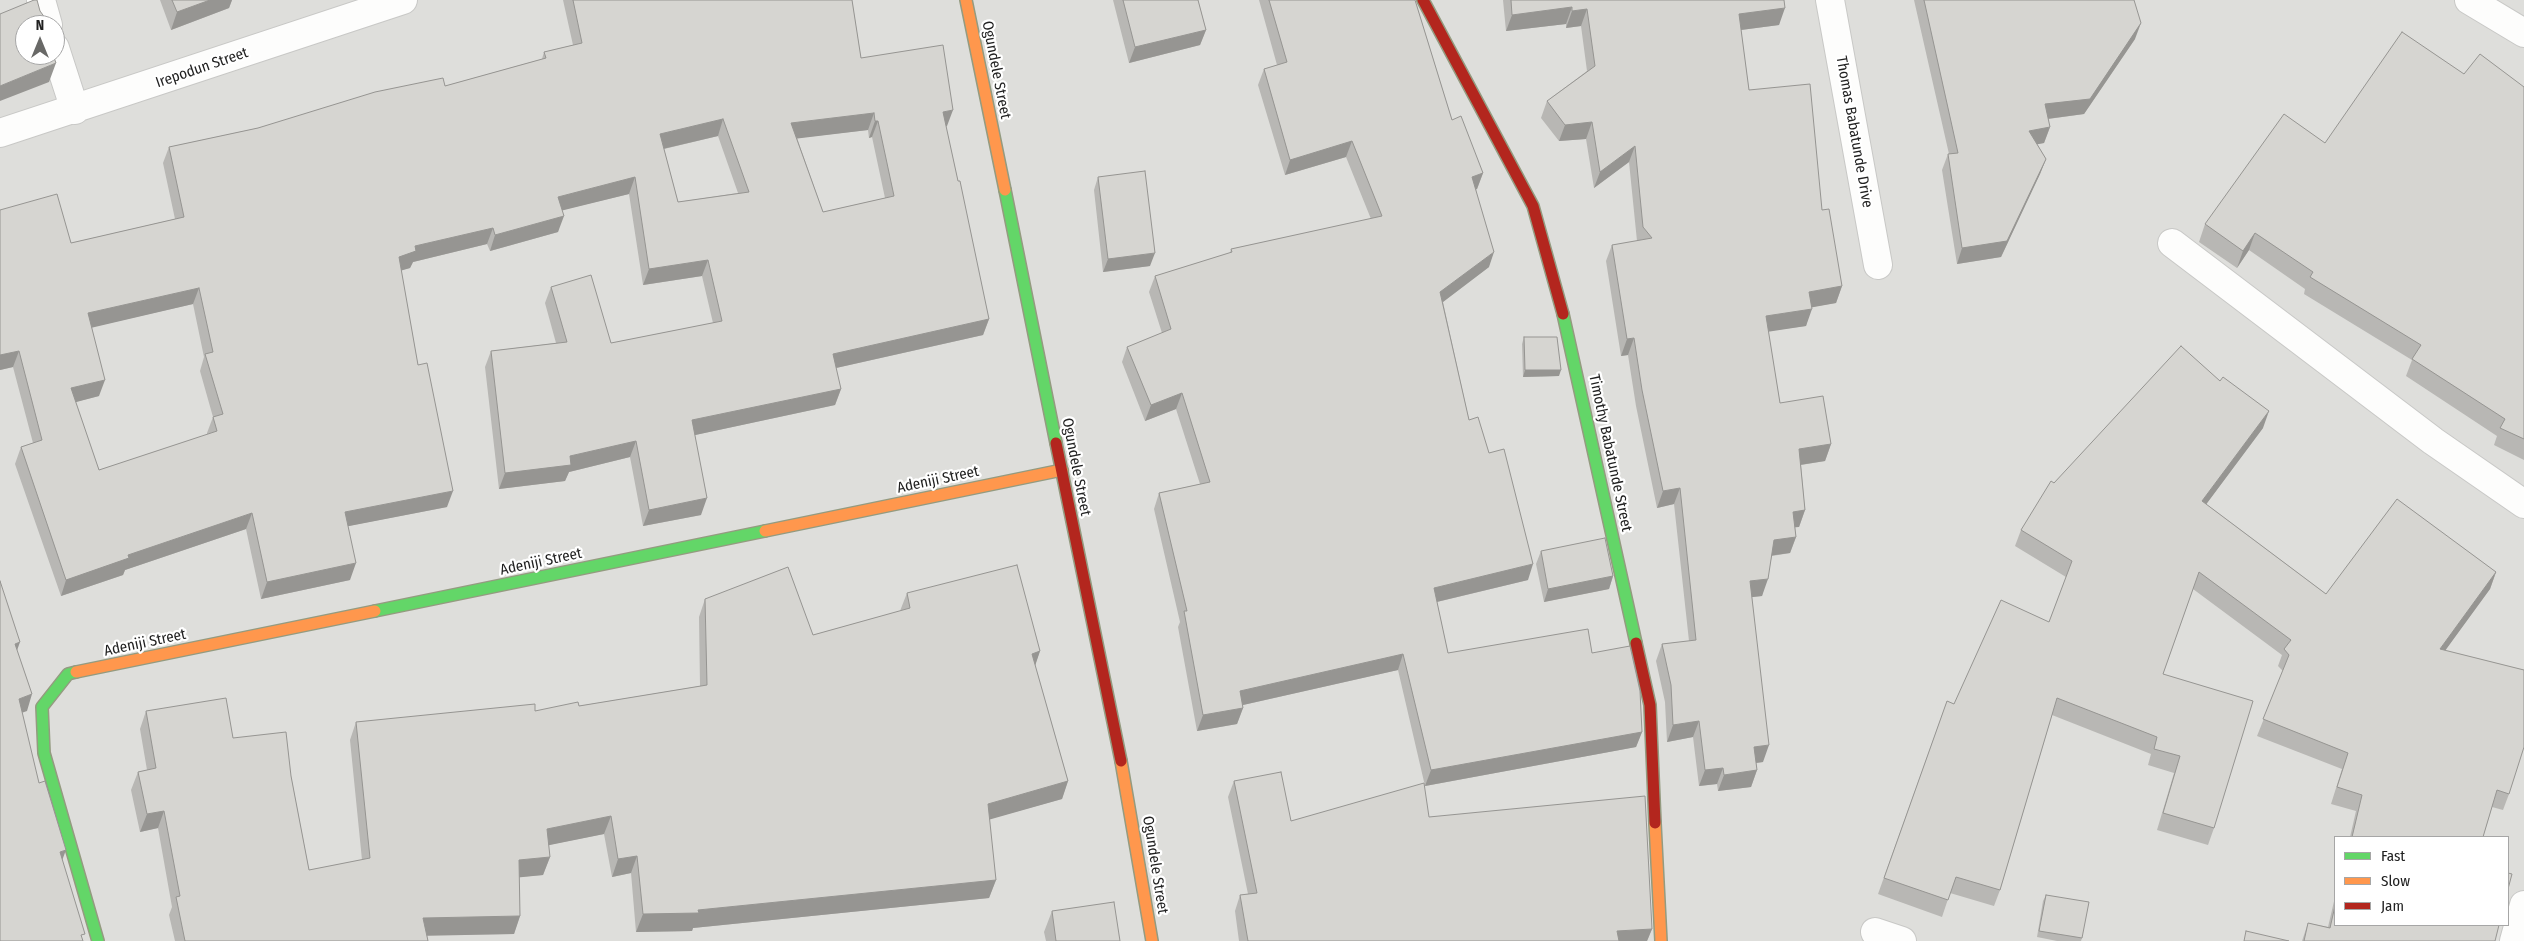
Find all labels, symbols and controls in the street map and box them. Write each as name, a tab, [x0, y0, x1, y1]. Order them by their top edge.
north arrow	[15, 15, 65, 65]
text: N	[36, 17, 44, 34]
street label: Ogundele Street	[978, 20, 1014, 120]
street label: Irepodun Street	[154, 44, 250, 92]
street label: Thomas Babatunde Drive	[1832, 55, 1876, 209]
street label: Timothy Babatunde Street	[1585, 373, 1635, 533]
street label: Ogundele Street	[1058, 417, 1094, 517]
street label: Adeniji Street	[896, 463, 980, 497]
street label: Adeniji Street	[499, 545, 583, 579]
street label: Adeniji Street	[103, 626, 187, 660]
street label: Ogundele Street	[1138, 815, 1172, 915]
legend	[2334, 836, 2509, 926]
text: Fast	[2381, 847, 2405, 865]
text: Slow	[2381, 872, 2410, 890]
text: Jam	[2381, 897, 2404, 915]

